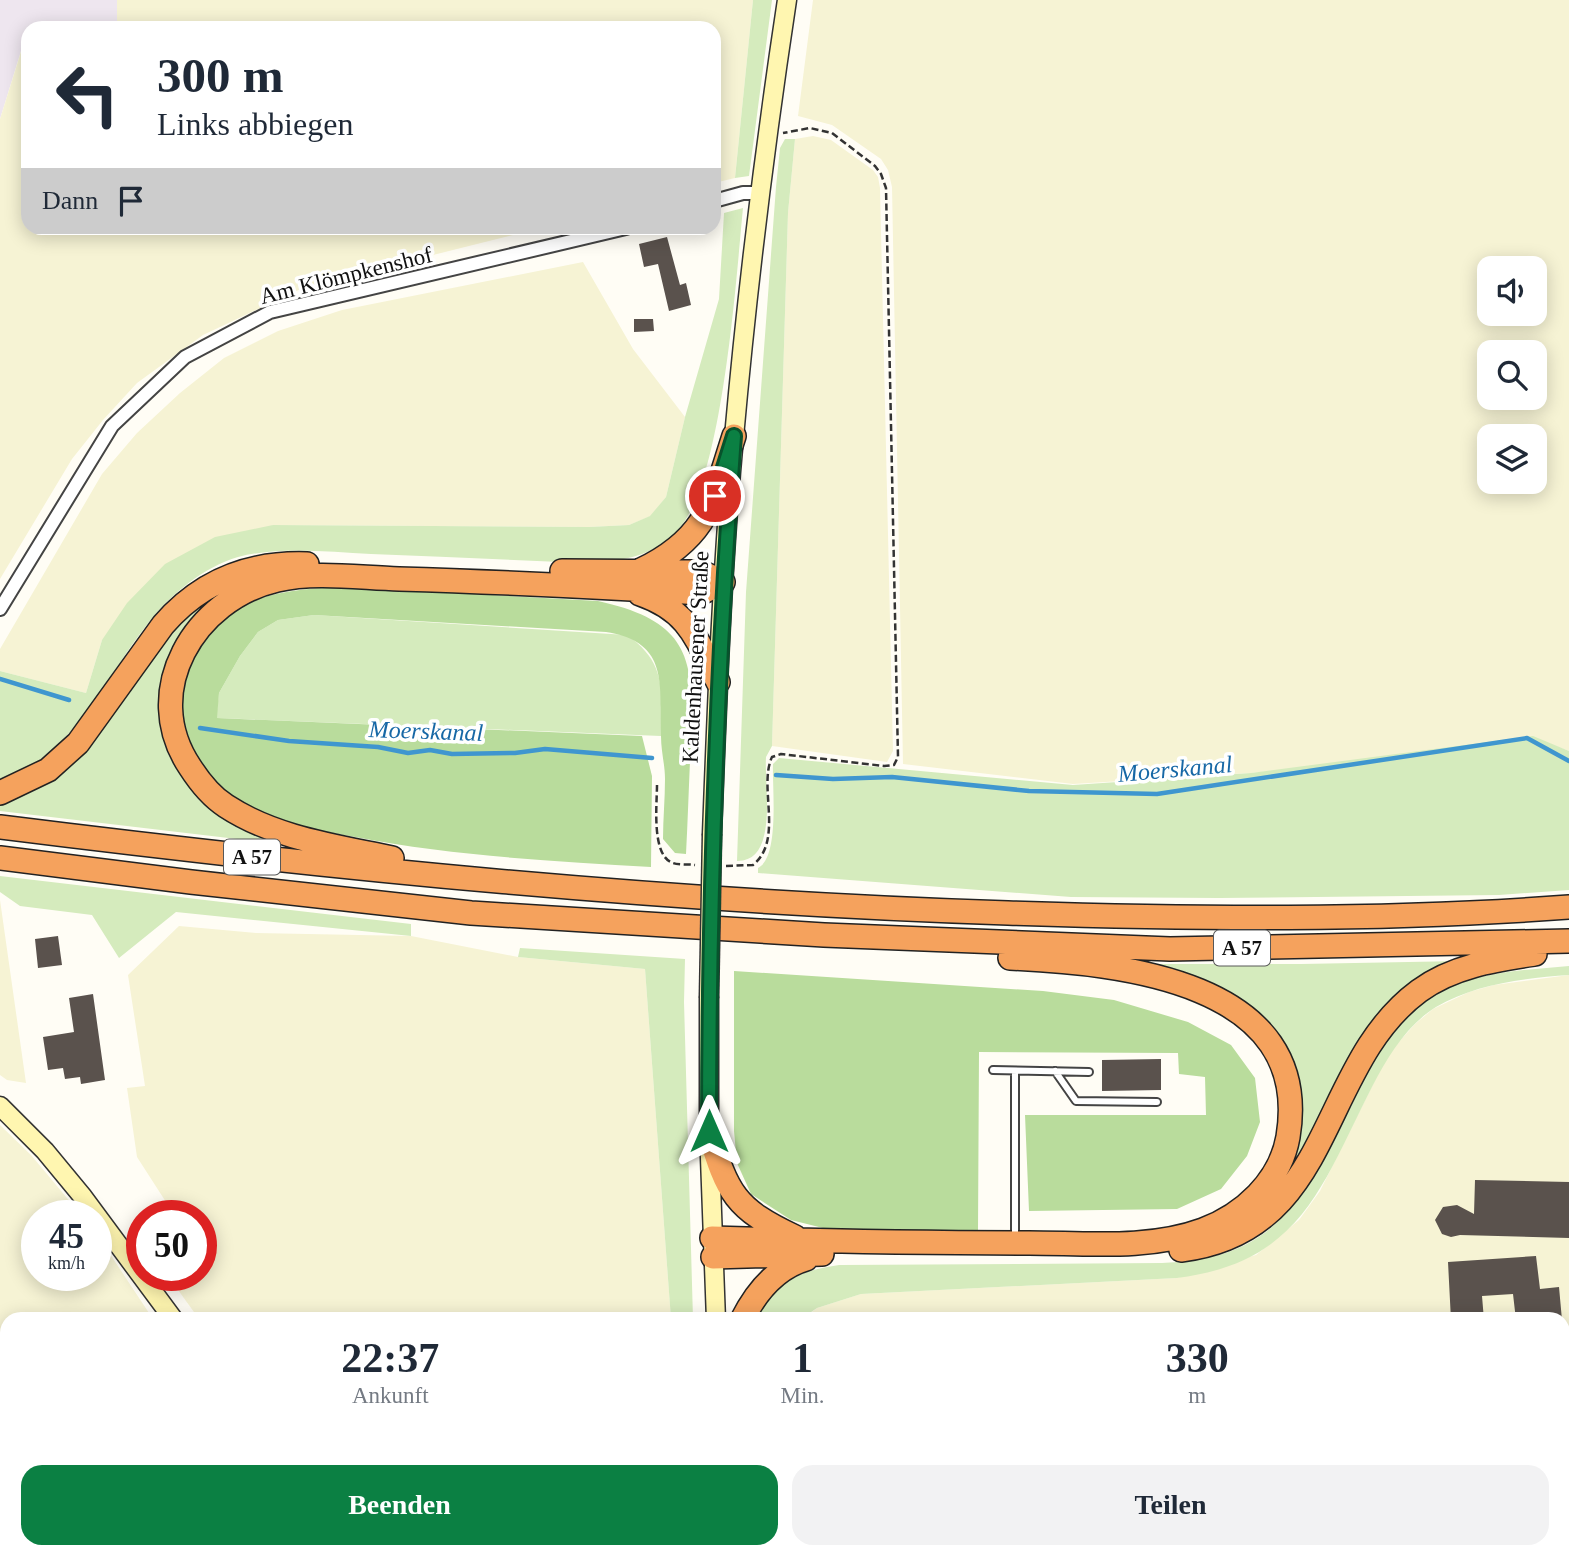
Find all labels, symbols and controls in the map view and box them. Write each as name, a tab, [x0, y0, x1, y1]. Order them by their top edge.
text: 300 m	[157, 48, 284, 103]
icon: left	[42, 49, 133, 140]
text: Links abbiegen	[157, 106, 353, 142]
icon: arrive	[112, 182, 150, 220]
text: Dann	[42, 186, 98, 215]
street label: Am Klömpkenshof	[257, 242, 435, 309]
map controls	[1477, 256, 1547, 494]
button: sound	[1477, 256, 1547, 326]
button: search	[1477, 340, 1547, 410]
button: layers	[1477, 424, 1547, 494]
pin	[685, 466, 745, 526]
icon: arrive	[696, 477, 734, 515]
street label: Kaldenhausener Straße	[677, 550, 714, 764]
water label: Moerskanal	[367, 716, 484, 746]
water label: Moerskanal	[1116, 751, 1234, 787]
road number: A 57	[224, 840, 280, 874]
road number: A 57	[1214, 930, 1270, 965]
position arrow	[672, 1094, 746, 1168]
speed limit sign: 50	[126, 1200, 217, 1291]
text: 45	[49, 1217, 84, 1256]
text: km/h	[48, 1253, 85, 1273]
text: 22:37	[341, 1335, 439, 1381]
text: 1	[792, 1335, 813, 1381]
text: 330	[1166, 1335, 1229, 1381]
text: Ankunft	[352, 1383, 429, 1408]
text: Min.	[780, 1383, 825, 1408]
text: m	[1188, 1383, 1206, 1408]
button: Beenden	[21, 1465, 778, 1545]
button: Teilen	[792, 1465, 1549, 1545]

